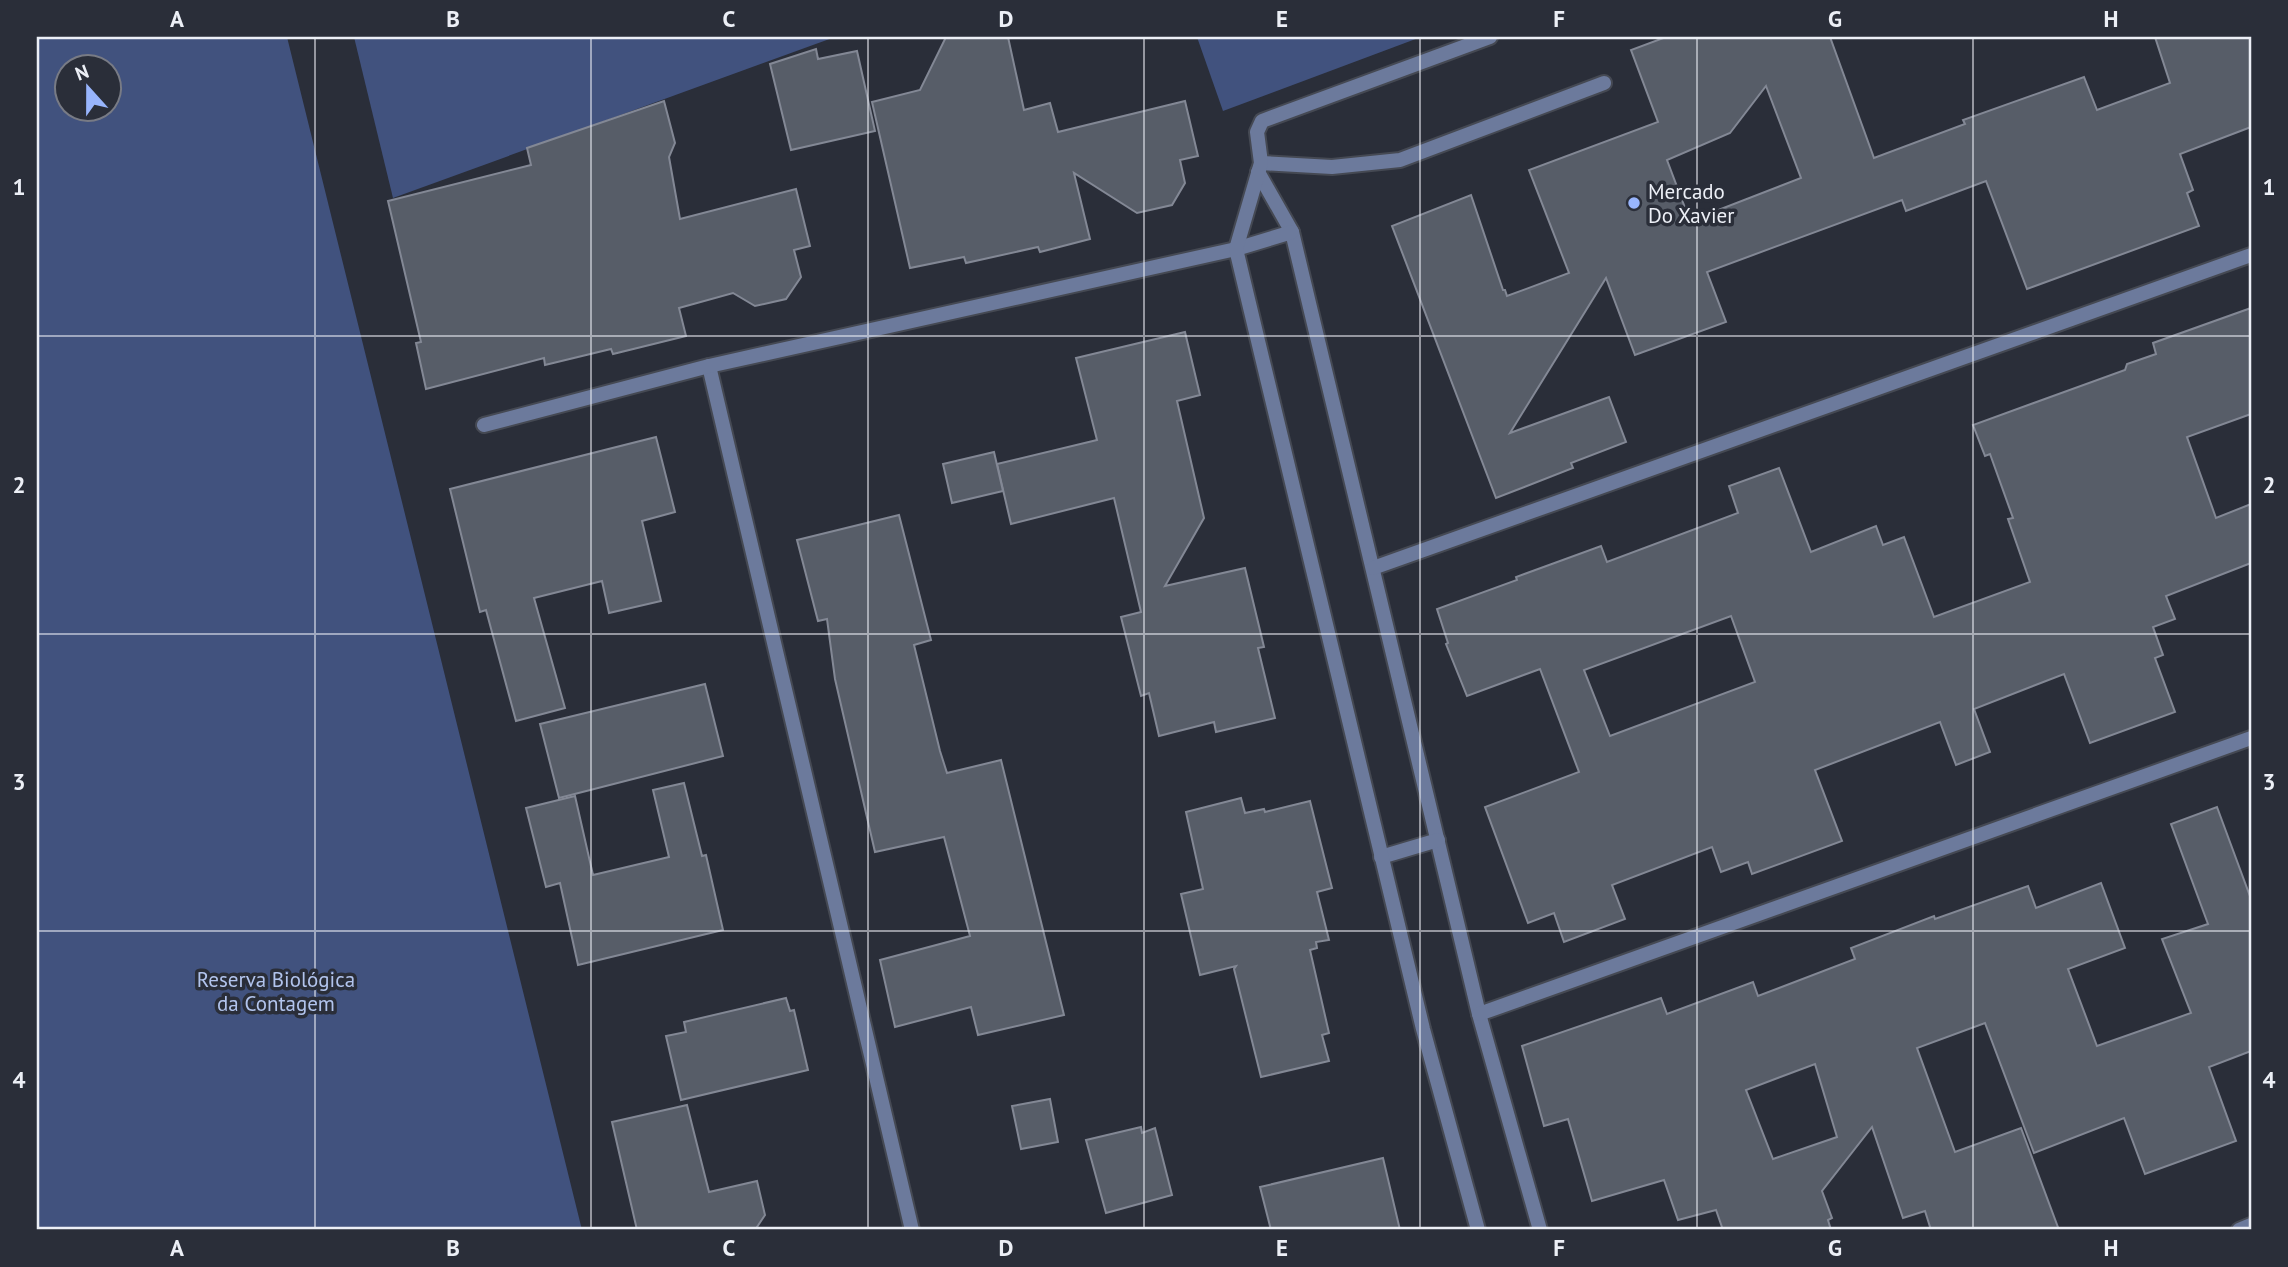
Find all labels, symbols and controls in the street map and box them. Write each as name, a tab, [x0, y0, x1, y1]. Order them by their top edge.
text: A	[170, 4, 184, 33]
text: B	[446, 4, 460, 33]
text: C	[723, 4, 736, 33]
text: D	[999, 4, 1013, 33]
text: E	[1276, 4, 1288, 33]
text: F	[1553, 4, 1565, 33]
text: G	[1828, 4, 1842, 33]
text: H	[2104, 4, 2118, 33]
north arrow	[52, 52, 122, 122]
text: N	[72, 59, 92, 86]
text: 1	[12, 172, 26, 201]
text: 1	[2262, 172, 2276, 201]
place label: Mercado Do Xavier	[1648, 178, 1734, 229]
marker: Mercado Do Xavier	[1626, 195, 1642, 211]
text: 2	[12, 470, 26, 499]
text: 2	[2262, 470, 2276, 499]
text: 3	[12, 767, 26, 796]
text: 3	[2262, 767, 2276, 796]
park label: Reserva Biológica da Contagem	[197, 966, 355, 1017]
text: 4	[12, 1065, 26, 1094]
text: 4	[2262, 1065, 2276, 1094]
text: A	[170, 1233, 184, 1262]
text: B	[446, 1233, 460, 1262]
text: C	[723, 1233, 736, 1262]
text: D	[999, 1233, 1013, 1262]
text: E	[1276, 1233, 1288, 1262]
text: F	[1553, 1233, 1565, 1262]
text: G	[1828, 1233, 1842, 1262]
text: H	[2104, 1233, 2118, 1262]

